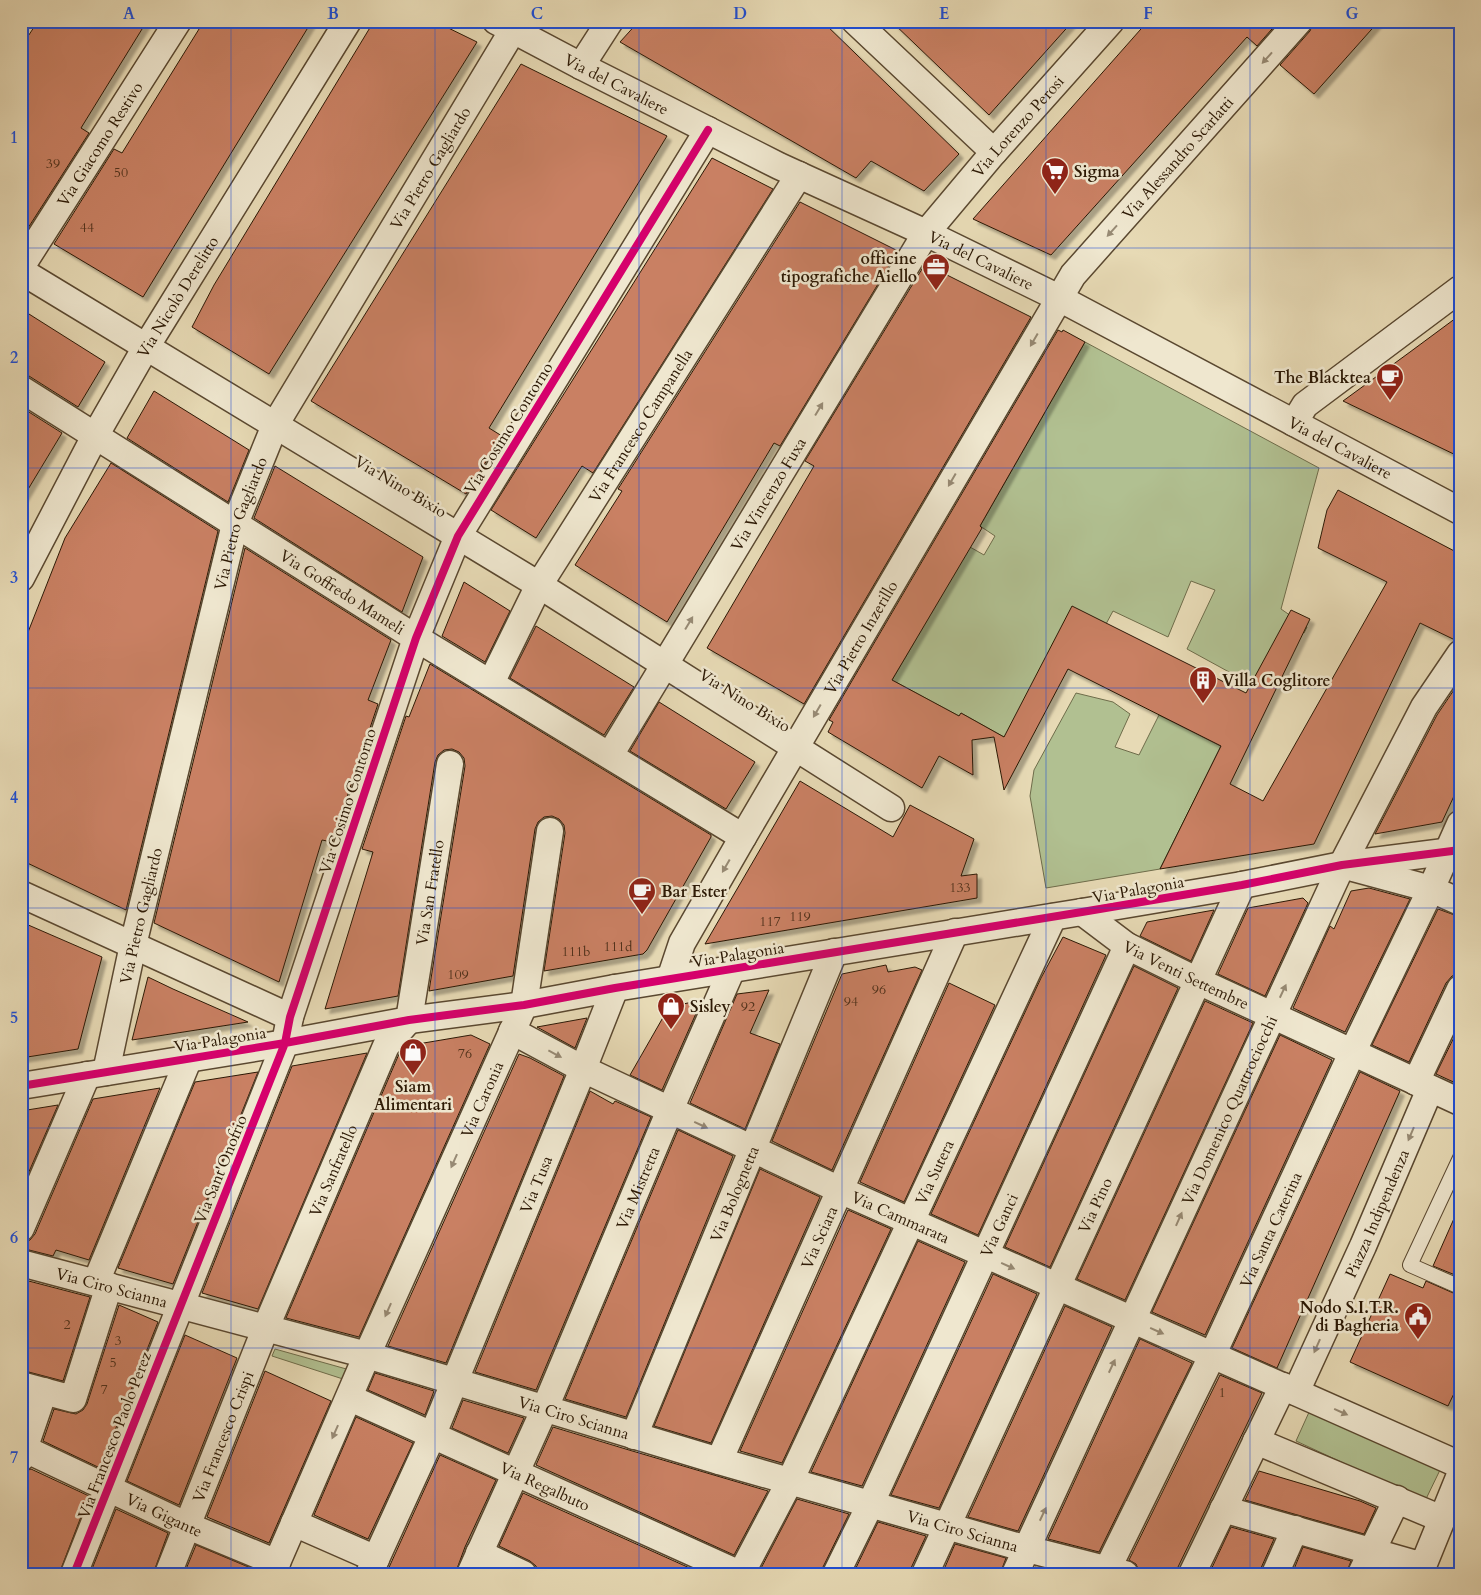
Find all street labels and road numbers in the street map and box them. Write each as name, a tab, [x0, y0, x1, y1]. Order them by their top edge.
street label: Via del Cavaliere	[560, 49, 672, 121]
street label: Via Lorenzo Perosi	[967, 71, 1070, 182]
street label: Via Giacomo Restivo	[52, 78, 149, 211]
street label: Via Alessandro Scarlatti	[1117, 92, 1239, 225]
street label: Via Pietro Gagliardo	[385, 103, 476, 234]
street label: Via del Cavaliere	[924, 226, 1037, 296]
street label: Via Nicolò Derelitto	[132, 232, 224, 362]
street label: Via Francesco Campanella	[584, 345, 698, 507]
street label: Via Cosimo Contorno	[459, 358, 559, 499]
street label: Via del Cavaliere	[1284, 412, 1396, 485]
street label: Via Vincenzo Fuxa	[726, 433, 812, 556]
street label: Via Nino Bixio	[350, 451, 451, 523]
street label: Via Pietro Gagliardo	[209, 453, 273, 593]
street label: Via Goffredo Mameli	[275, 545, 409, 641]
street label: Via Pietro Inzerillo	[819, 576, 903, 699]
street label: Via Nino Bixio	[694, 664, 795, 738]
street label: Via Cosimo Contorno	[314, 725, 382, 877]
street label: Via San Fratello	[411, 838, 450, 947]
street label: Via Pietro Gagliardo	[115, 845, 168, 986]
street label: Via Palagonia	[1090, 871, 1186, 909]
street label: Via Venti Settembre	[1119, 936, 1252, 1015]
street label: Via Palagonia	[691, 937, 786, 973]
street label: Via Domenico Quattrociocchi	[1177, 1012, 1283, 1209]
street label: Via Palagonia	[173, 1022, 268, 1058]
street label: Via Caronia	[456, 1058, 509, 1141]
street label: Via Sant'Onofrio	[189, 1111, 253, 1227]
street label: Via Sanfratello	[304, 1121, 363, 1220]
street label: Via Sutera	[910, 1136, 960, 1209]
street label: Via Mistretta	[611, 1143, 665, 1233]
street label: Via Bolognetta	[705, 1143, 765, 1246]
street label: Piazza Indipendenza	[1340, 1146, 1415, 1282]
street label: Via Tusa	[515, 1152, 558, 1217]
street label: Via Santa Caterina	[1235, 1168, 1308, 1292]
street label: Via Pino	[1073, 1174, 1118, 1237]
street label: Via Cammarata	[848, 1186, 953, 1249]
street label: Via Ganci	[975, 1190, 1024, 1261]
street label: Via Sciara	[796, 1203, 843, 1273]
street label: Via Ciro Scianna	[53, 1263, 170, 1314]
street label: Via Francesco Paolo Perez	[73, 1349, 157, 1522]
street label: Via Francesco Crispi	[188, 1367, 260, 1506]
street label: Via Ciro Scianna	[515, 1391, 632, 1445]
street label: Via Regalbuto	[496, 1457, 594, 1517]
street label: Via Gigante	[122, 1488, 205, 1543]
street label: Via Ciro Scianna	[904, 1505, 1021, 1558]

